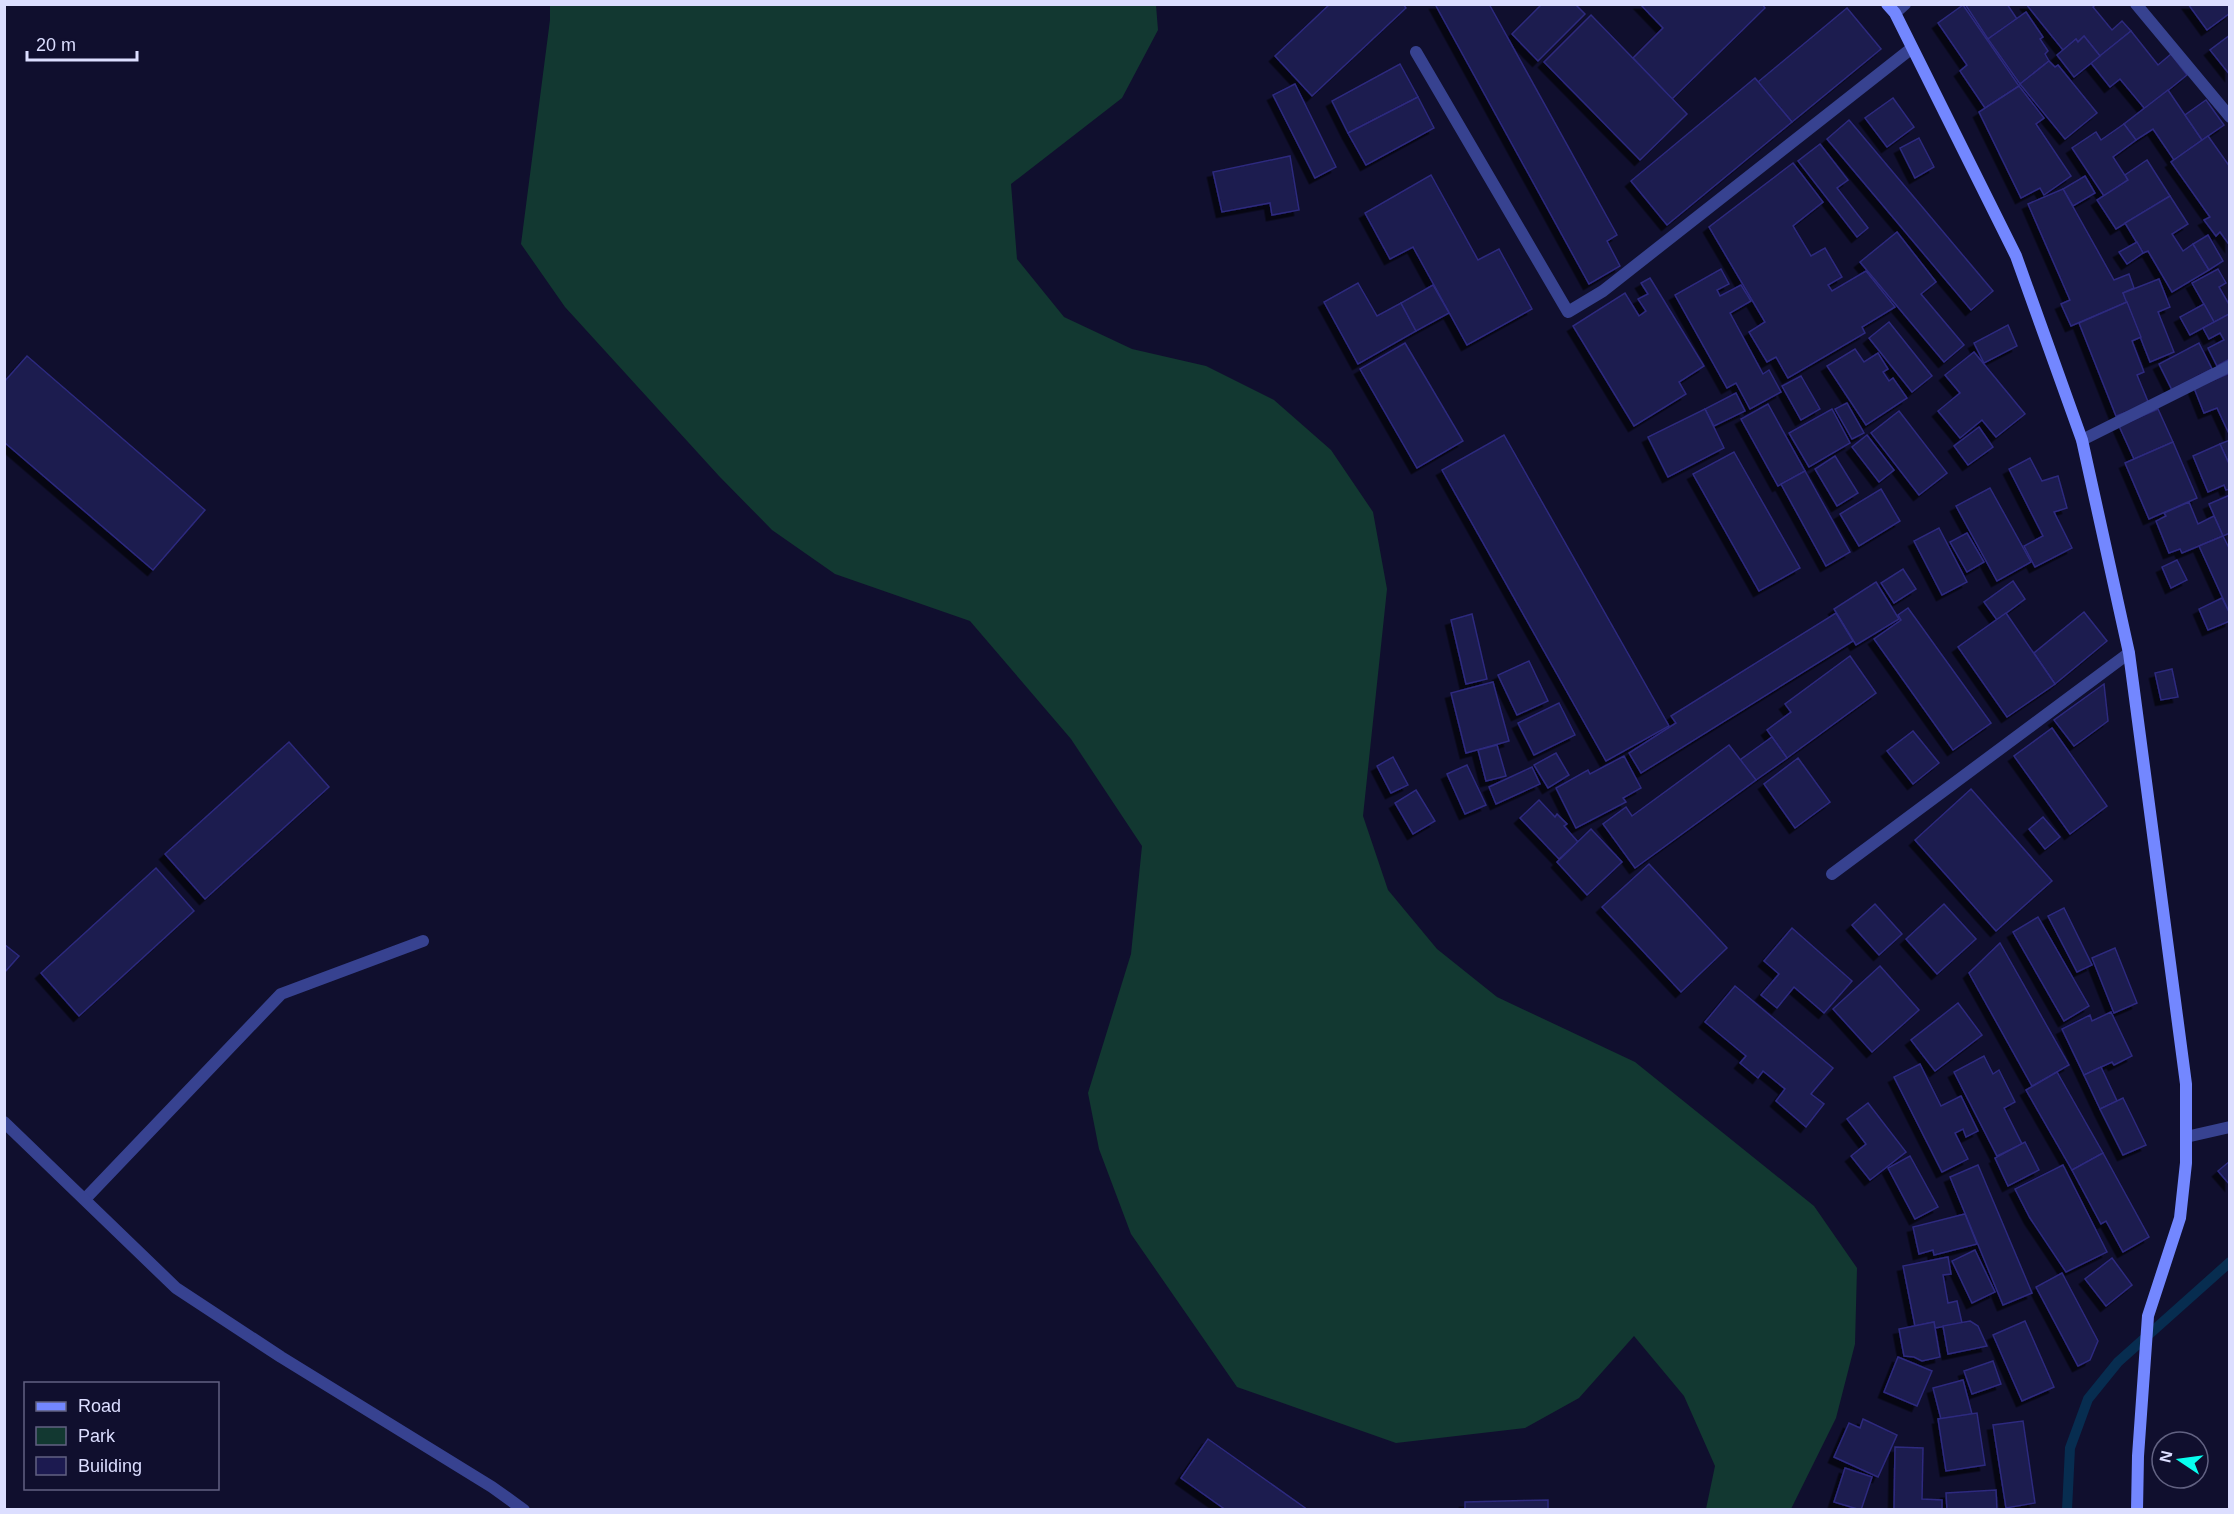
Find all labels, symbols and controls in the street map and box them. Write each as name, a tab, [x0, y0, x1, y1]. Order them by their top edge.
scale bar	[27, 24, 136, 62]
text: 20 m	[36, 35, 76, 55]
legend	[24, 1382, 219, 1490]
text: Road	[78, 1396, 121, 1416]
text: Park	[78, 1426, 116, 1446]
north arrow	[2150, 1430, 2210, 1490]
text: N	[2156, 1449, 2175, 1464]
text: Building	[78, 1456, 142, 1476]

